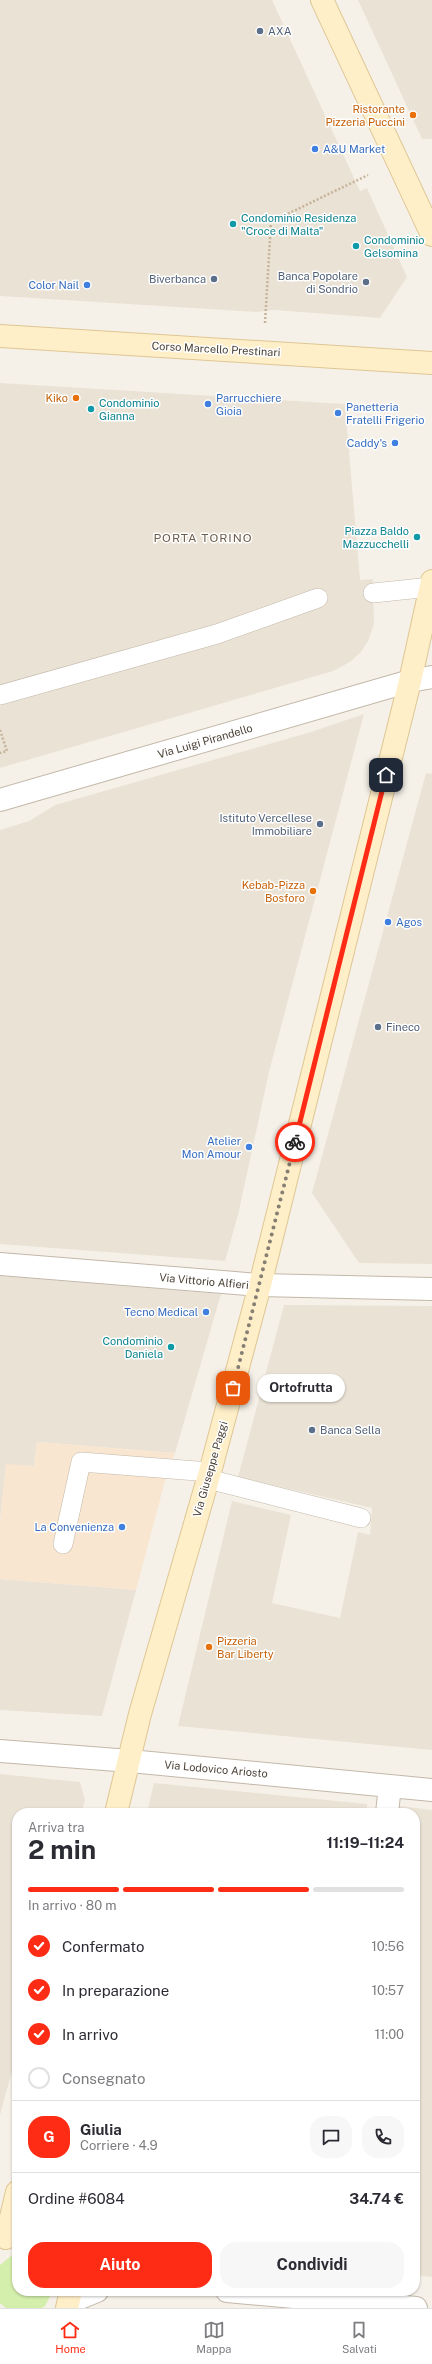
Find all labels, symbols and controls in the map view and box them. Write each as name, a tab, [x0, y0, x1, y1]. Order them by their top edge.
place label: AXA	[268, 25, 292, 37]
marker: AXA	[255, 26, 265, 36]
place label: Ristorante Pizzeria Puccini	[326, 103, 405, 128]
marker: Ristorante Pizzeria Puccini	[408, 110, 418, 120]
place label: A&U Market	[323, 143, 385, 155]
marker: A&U Market	[310, 144, 320, 154]
place label: Condominio Residenza "Croce di Malta"	[241, 212, 356, 237]
marker: Condominio Residenza "Croce di Malta"	[228, 219, 238, 229]
place label: Condominio Gelsomina	[364, 234, 425, 259]
marker: Condominio Gelsomina	[351, 241, 361, 251]
place label: Banca Popolare di Sondrio	[278, 270, 358, 295]
place label: Biverbanca	[149, 273, 206, 285]
marker: Biverbanca	[209, 274, 219, 284]
marker: Banca Popolare di Sondrio	[361, 277, 371, 287]
place label: Color Nail	[29, 279, 79, 291]
marker: Color Nail	[82, 280, 92, 290]
street label: Corso Marcello Prestinari	[151, 340, 281, 358]
place label: Kiko	[46, 392, 68, 404]
place label: Parrucchiere Gioia	[216, 392, 282, 417]
marker: Kiko	[71, 393, 81, 403]
place label: Condominio Gianna	[99, 397, 160, 422]
marker: Parrucchiere Gioia	[203, 399, 213, 409]
place label: Panetteria Fratelli Frigerio	[346, 401, 424, 426]
marker: Condominio Gianna	[86, 404, 96, 414]
marker: Panetteria Fratelli Frigerio	[333, 408, 343, 418]
place label: Caddy's	[347, 437, 387, 449]
marker: Caddy's	[390, 438, 400, 448]
place label: Piazza Baldo Mazzucchelli	[343, 525, 409, 550]
district label: PORTA TORINO	[153, 531, 253, 545]
marker: Piazza Baldo Mazzucchelli	[412, 532, 422, 542]
street label: Via Luigi Pirandello	[156, 722, 254, 760]
pin	[369, 758, 403, 792]
icon: home	[375, 764, 397, 786]
place label: Istituto Vercellese Immobiliare	[219, 812, 312, 837]
marker: Istituto Vercellese Immobiliare	[315, 819, 325, 829]
place label: Kebab-Pizza Bosforo	[242, 879, 305, 904]
marker: Kebab-Pizza Bosforo	[308, 886, 318, 896]
place label: Agos	[396, 916, 422, 928]
marker: Agos	[383, 917, 393, 927]
place label: Fineco	[386, 1021, 420, 1033]
marker: Fineco	[373, 1022, 383, 1032]
courier	[275, 1122, 315, 1162]
icon: bike	[284, 1131, 306, 1153]
place label: Atelier Mon Amour	[182, 1135, 241, 1160]
marker: Atelier Mon Amour	[244, 1142, 254, 1152]
street label: Via Vittorio Alfieri	[159, 1271, 249, 1291]
place label: Tecno Medical	[124, 1306, 198, 1318]
marker: Tecno Medical	[201, 1307, 211, 1317]
place label: Condominio Daniela	[102, 1335, 163, 1360]
marker: Condominio Daniela	[166, 1342, 176, 1352]
pin	[216, 1371, 250, 1405]
callout: Ortofrutta	[257, 1374, 345, 1402]
icon: bag	[222, 1377, 244, 1399]
text: Ortofrutta	[269, 1380, 333, 1395]
street label: Via Giuseppe Paggi	[191, 1420, 229, 1518]
place label: Banca Sella	[320, 1424, 381, 1436]
marker: Banca Sella	[307, 1425, 317, 1435]
place label: La Convenienza	[34, 1521, 114, 1533]
marker: La Convenienza	[117, 1522, 127, 1532]
place label: Pizzeria Bar Liberty	[217, 1635, 274, 1660]
marker: Pizzeria Bar Liberty	[204, 1642, 214, 1652]
street label: Via Lodovico Ariosto	[164, 1759, 268, 1779]
text: Arriva tra	[28, 1820, 84, 1835]
text: 2 min	[28, 1834, 96, 1865]
text: 11:19–11:24	[326, 1834, 404, 1851]
text: In arrivo · 80 m	[28, 1898, 117, 1913]
icon: check	[28, 1935, 50, 1957]
text: Confermato	[62, 1938, 144, 1955]
text: 10:56	[371, 1939, 404, 1954]
icon: check	[28, 1979, 50, 2001]
text: In preparazione	[62, 1982, 169, 1999]
text: 10:57	[372, 1983, 404, 1998]
icon: check	[28, 2023, 50, 2045]
text: In arrivo	[62, 2026, 118, 2043]
text: 11:00	[375, 2027, 404, 2042]
text: Consegnato	[62, 2070, 145, 2087]
button: chat	[310, 2116, 352, 2158]
button: phone	[362, 2116, 404, 2158]
text: Giulia	[80, 2121, 122, 2138]
text: G	[43, 2128, 55, 2145]
text: Corriere · 4.9	[80, 2138, 158, 2153]
text: Ordine #6084	[28, 2190, 125, 2207]
text: 34.74 €	[349, 2190, 404, 2207]
button: Aiuto	[28, 2242, 212, 2288]
button: Condividi	[220, 2242, 404, 2288]
tab: Home	[55, 2319, 86, 2355]
tab: Mappa	[196, 2319, 231, 2355]
tab: Salvati	[342, 2319, 377, 2355]

